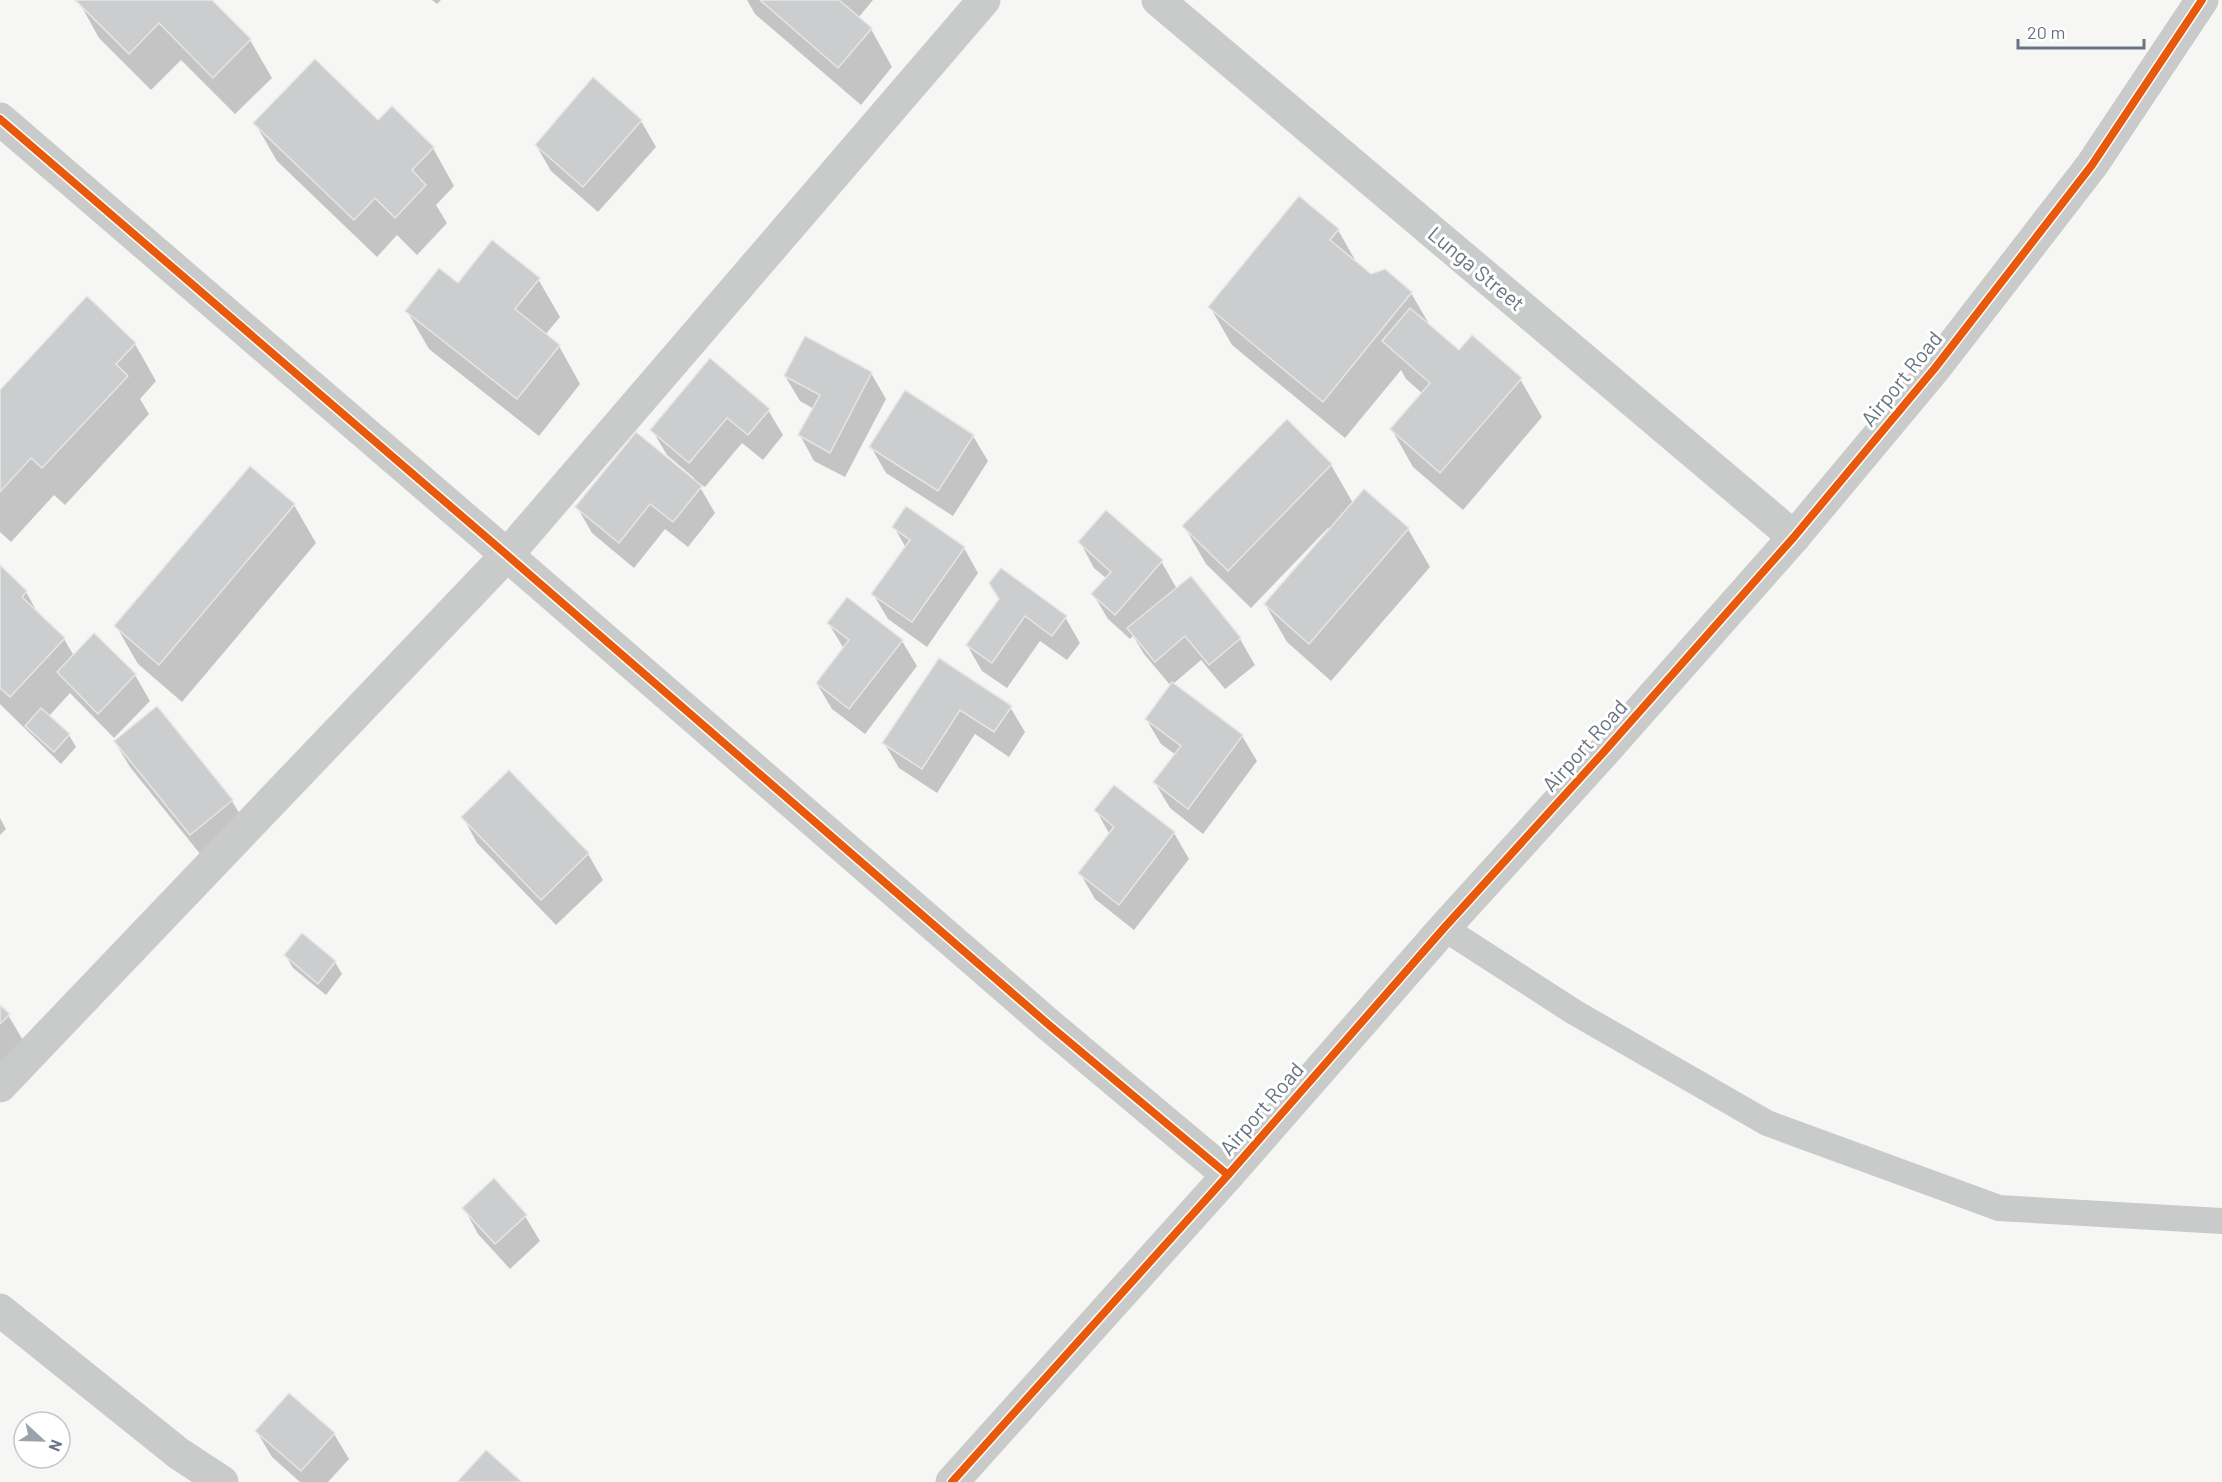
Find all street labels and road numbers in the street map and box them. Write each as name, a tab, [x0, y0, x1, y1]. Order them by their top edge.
street label: Lunga Street	[1424, 220, 1530, 315]
street label: Airport Road	[1855, 326, 1947, 431]
street label: Airport Road	[1536, 694, 1632, 796]
street label: Airport Road	[1214, 1056, 1308, 1160]

